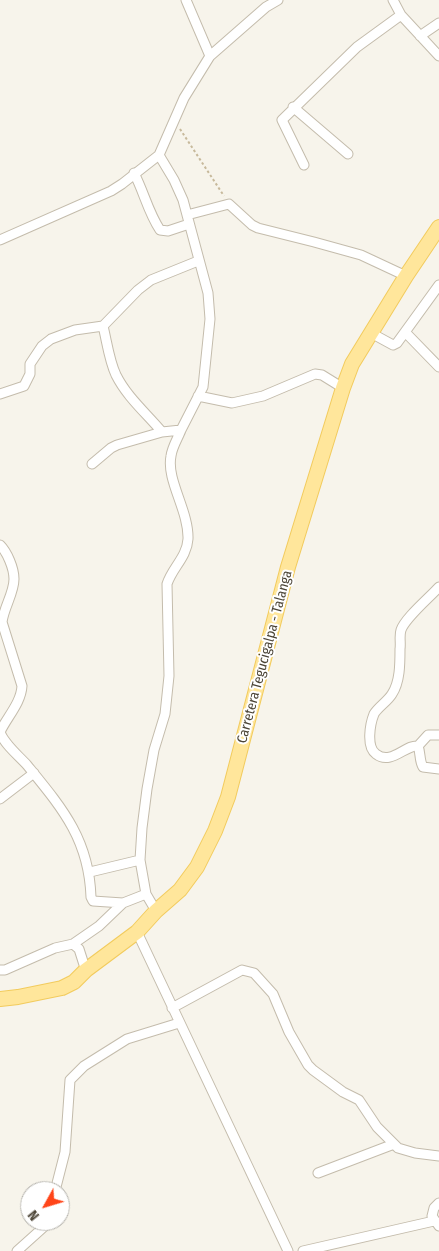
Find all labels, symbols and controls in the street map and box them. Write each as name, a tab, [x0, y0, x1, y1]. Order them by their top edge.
street label: Carretera Tegucigalpa - Talanga	[234, 569, 296, 745]
north arrow	[20, 1181, 70, 1231]
text: N	[24, 1207, 43, 1224]

